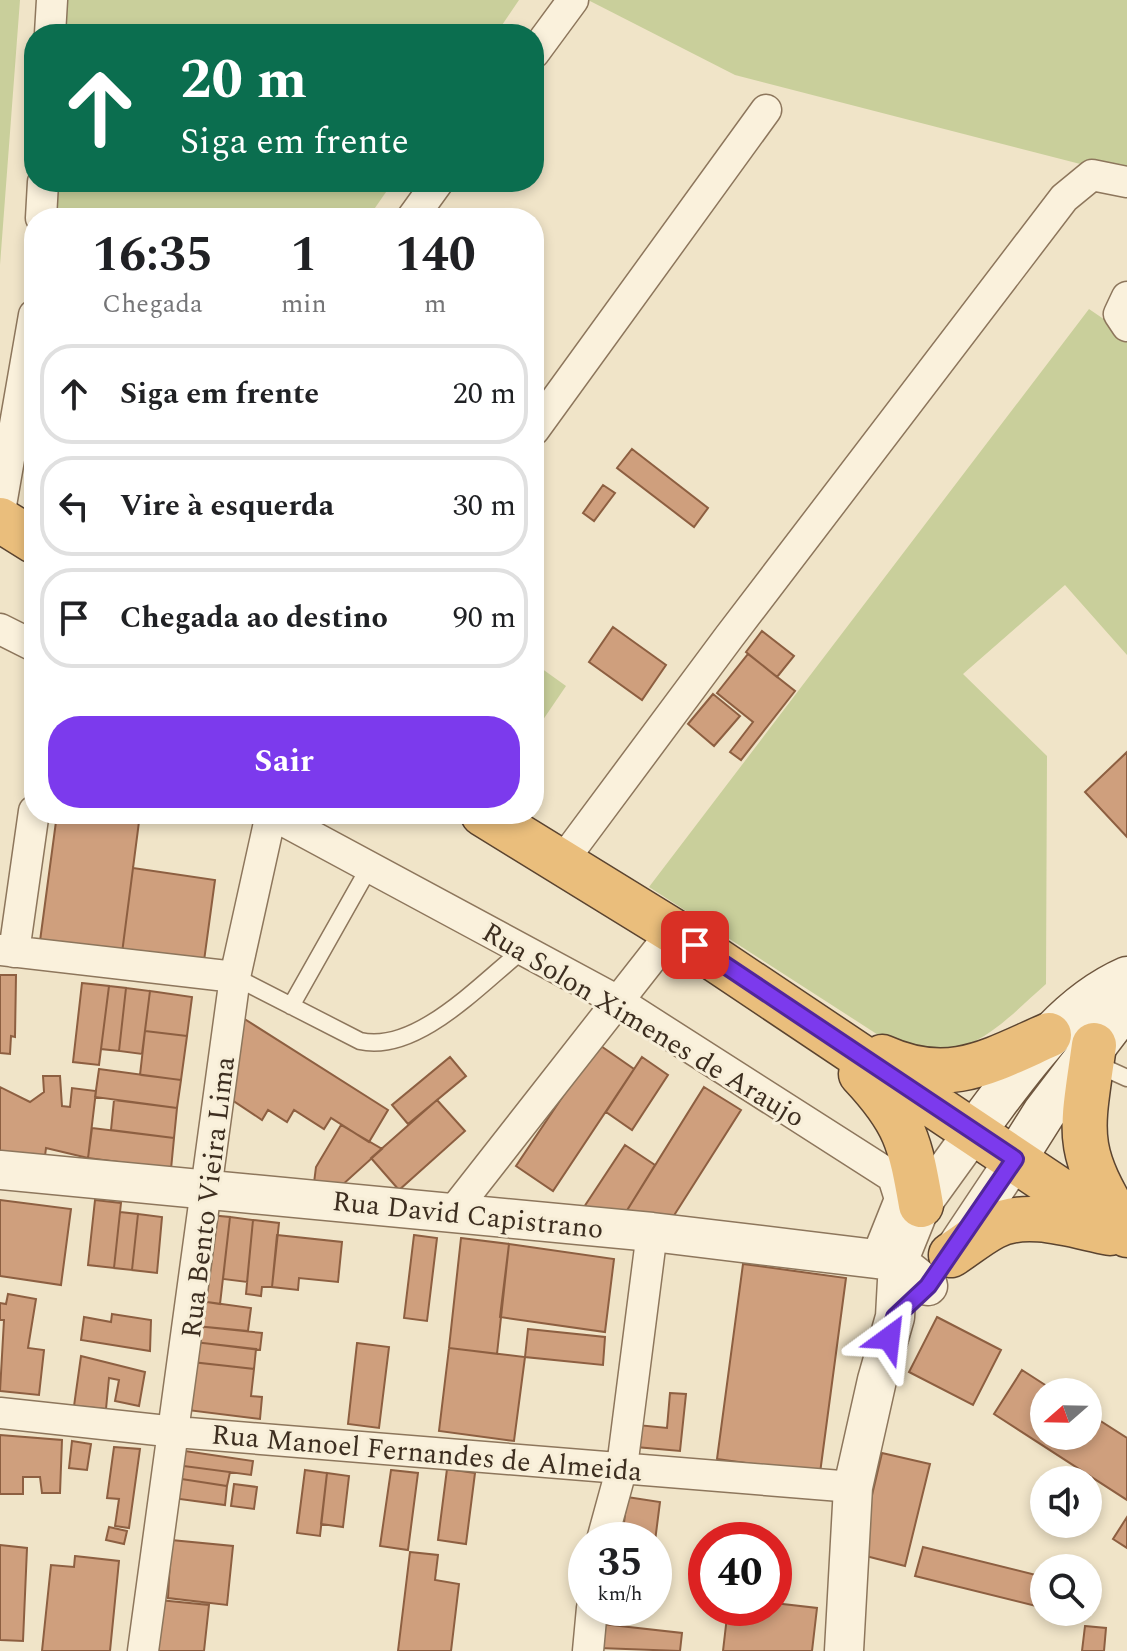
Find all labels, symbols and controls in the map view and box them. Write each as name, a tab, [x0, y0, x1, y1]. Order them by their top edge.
text: 20 m	[180, 38, 307, 123]
icon: ahead	[48, 56, 152, 160]
text: Siga em frente	[180, 115, 409, 170]
text: 16:35	[92, 219, 213, 292]
text: 1	[290, 219, 317, 292]
text: 140	[395, 219, 476, 292]
text: Chegada	[102, 284, 203, 324]
text: min	[281, 284, 327, 324]
text: m	[424, 284, 446, 324]
text: Siga em frente	[120, 371, 319, 417]
text: 20 m	[453, 371, 516, 417]
icon: ahead	[52, 372, 96, 416]
text: Vire à esquerda	[120, 483, 334, 529]
text: 30 m	[453, 483, 516, 529]
icon: left	[52, 484, 96, 528]
text: Chegada ao destino	[120, 595, 388, 641]
text: 90 m	[453, 595, 516, 641]
icon: arrive	[52, 596, 96, 640]
button: Sair	[48, 716, 520, 808]
pin	[661, 911, 729, 979]
street label: Rua Solon Ximenes de Araujo	[474, 912, 813, 1139]
icon: arrive	[673, 923, 717, 967]
street label: Rua Bento Vieira Lima	[170, 1054, 247, 1340]
street label: Rua David Capistrano	[330, 1180, 606, 1251]
position arrow	[847, 1296, 931, 1380]
north arrow	[1030, 1378, 1102, 1450]
map controls	[1030, 1378, 1102, 1626]
street label: Rua Manoel Fernandes de Almeida	[210, 1413, 644, 1494]
button: sound	[1030, 1466, 1102, 1538]
speed limit sign: 40	[688, 1522, 792, 1626]
text: 35	[598, 1533, 642, 1594]
button: search	[1030, 1554, 1102, 1626]
text: km/h	[598, 1579, 643, 1609]

